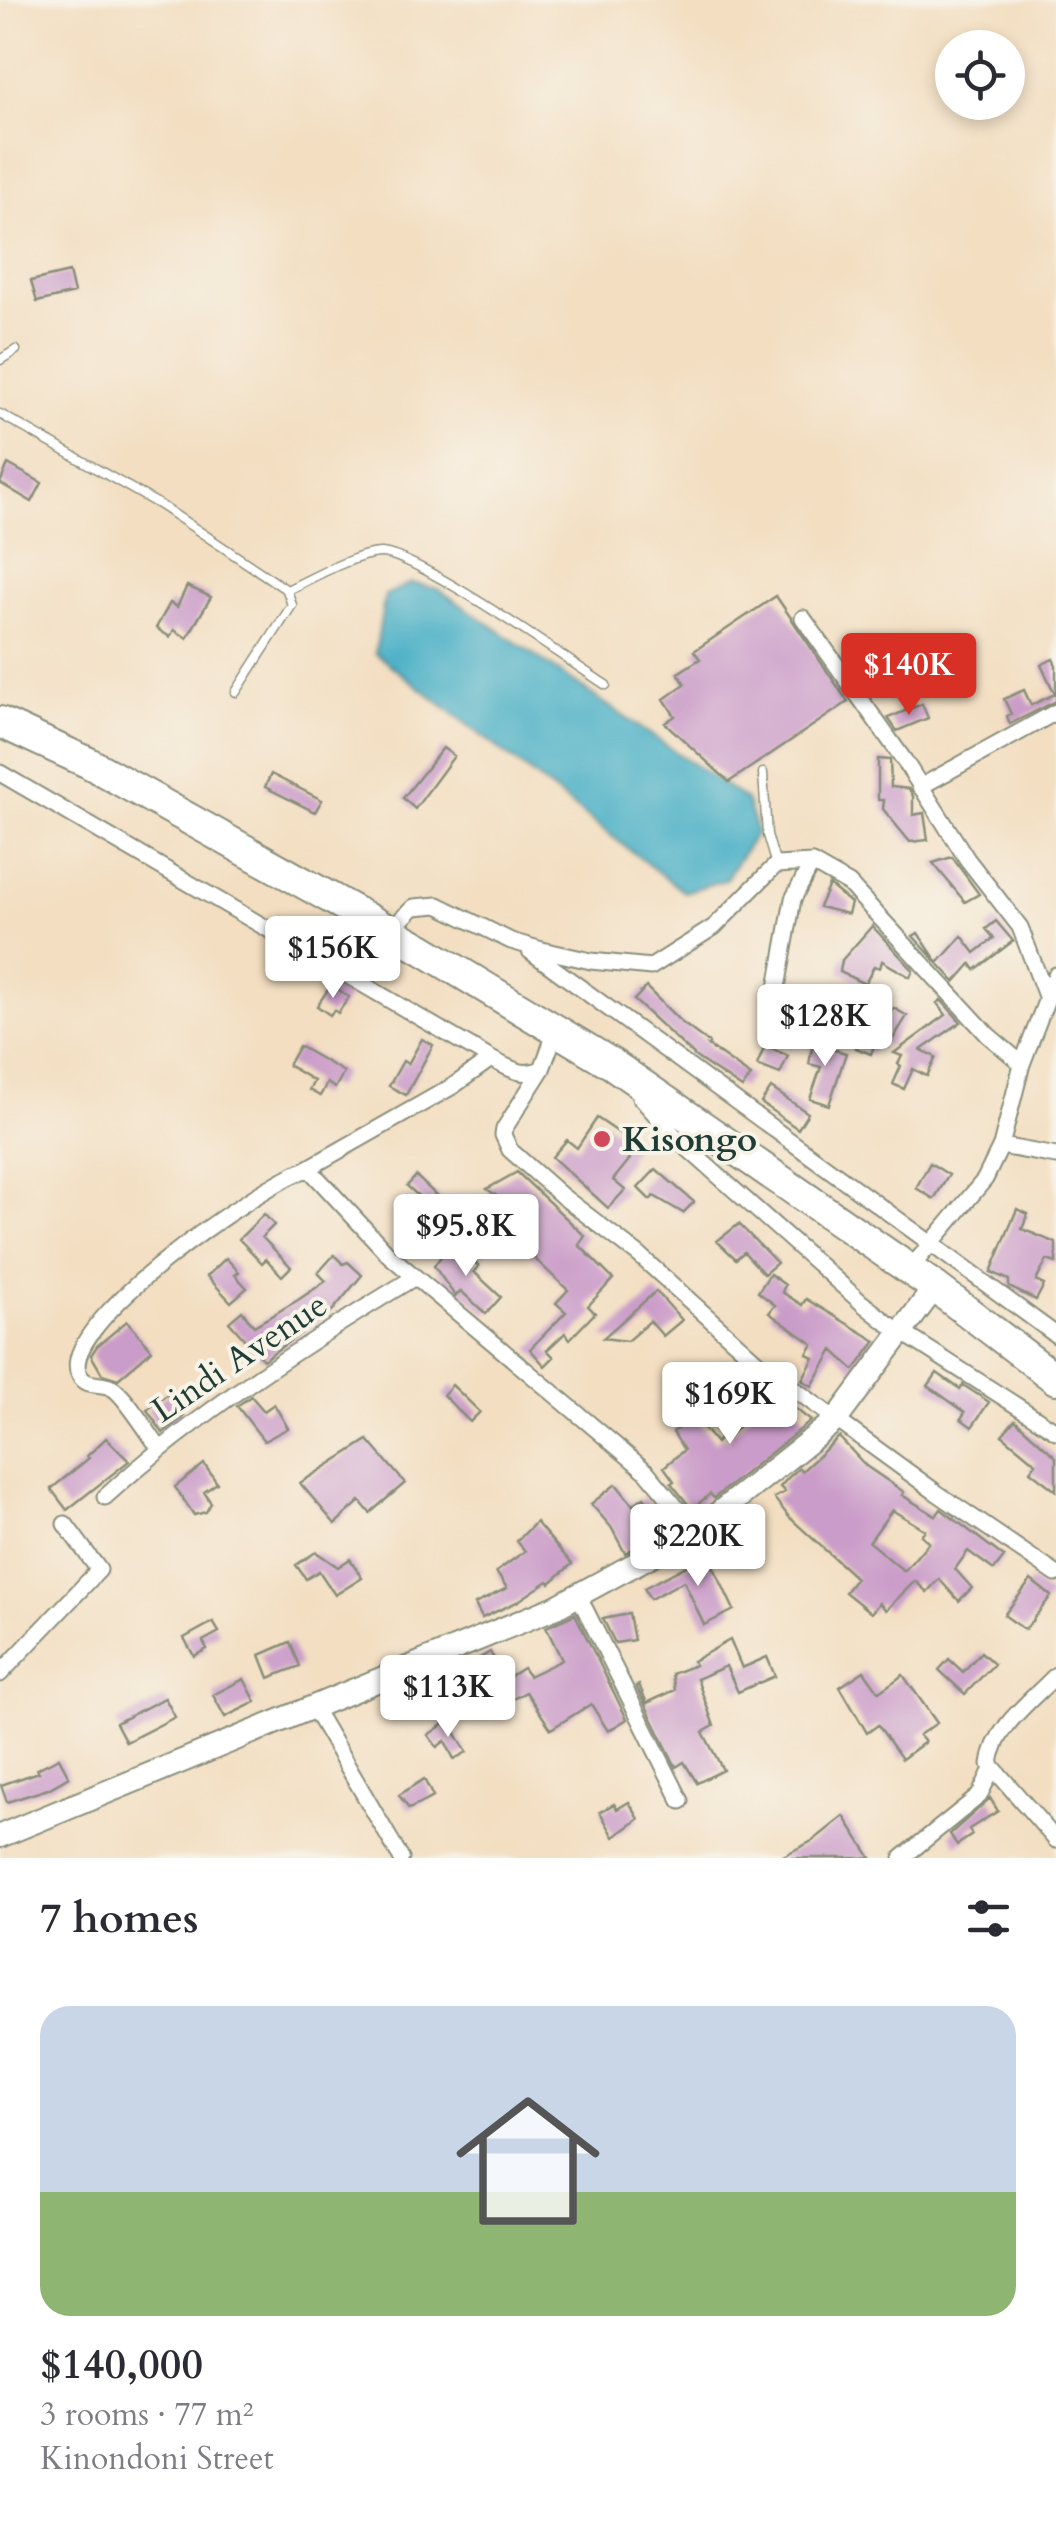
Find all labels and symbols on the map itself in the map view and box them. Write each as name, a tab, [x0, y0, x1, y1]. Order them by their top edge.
pin: $140K	[839, 633, 979, 718]
pin: $156K	[263, 916, 403, 1001]
pin: $128K	[755, 984, 895, 1069]
place label: Kisongo	[622, 1116, 757, 1164]
marker: Kisongo	[591, 1128, 613, 1150]
pin: $95.8K	[385, 1194, 547, 1279]
street label: Lindi Avenue	[142, 1281, 337, 1434]
pin: $169K	[660, 1362, 800, 1447]
pin: $220K	[628, 1504, 768, 1589]
pin: $113K	[378, 1655, 518, 1740]

